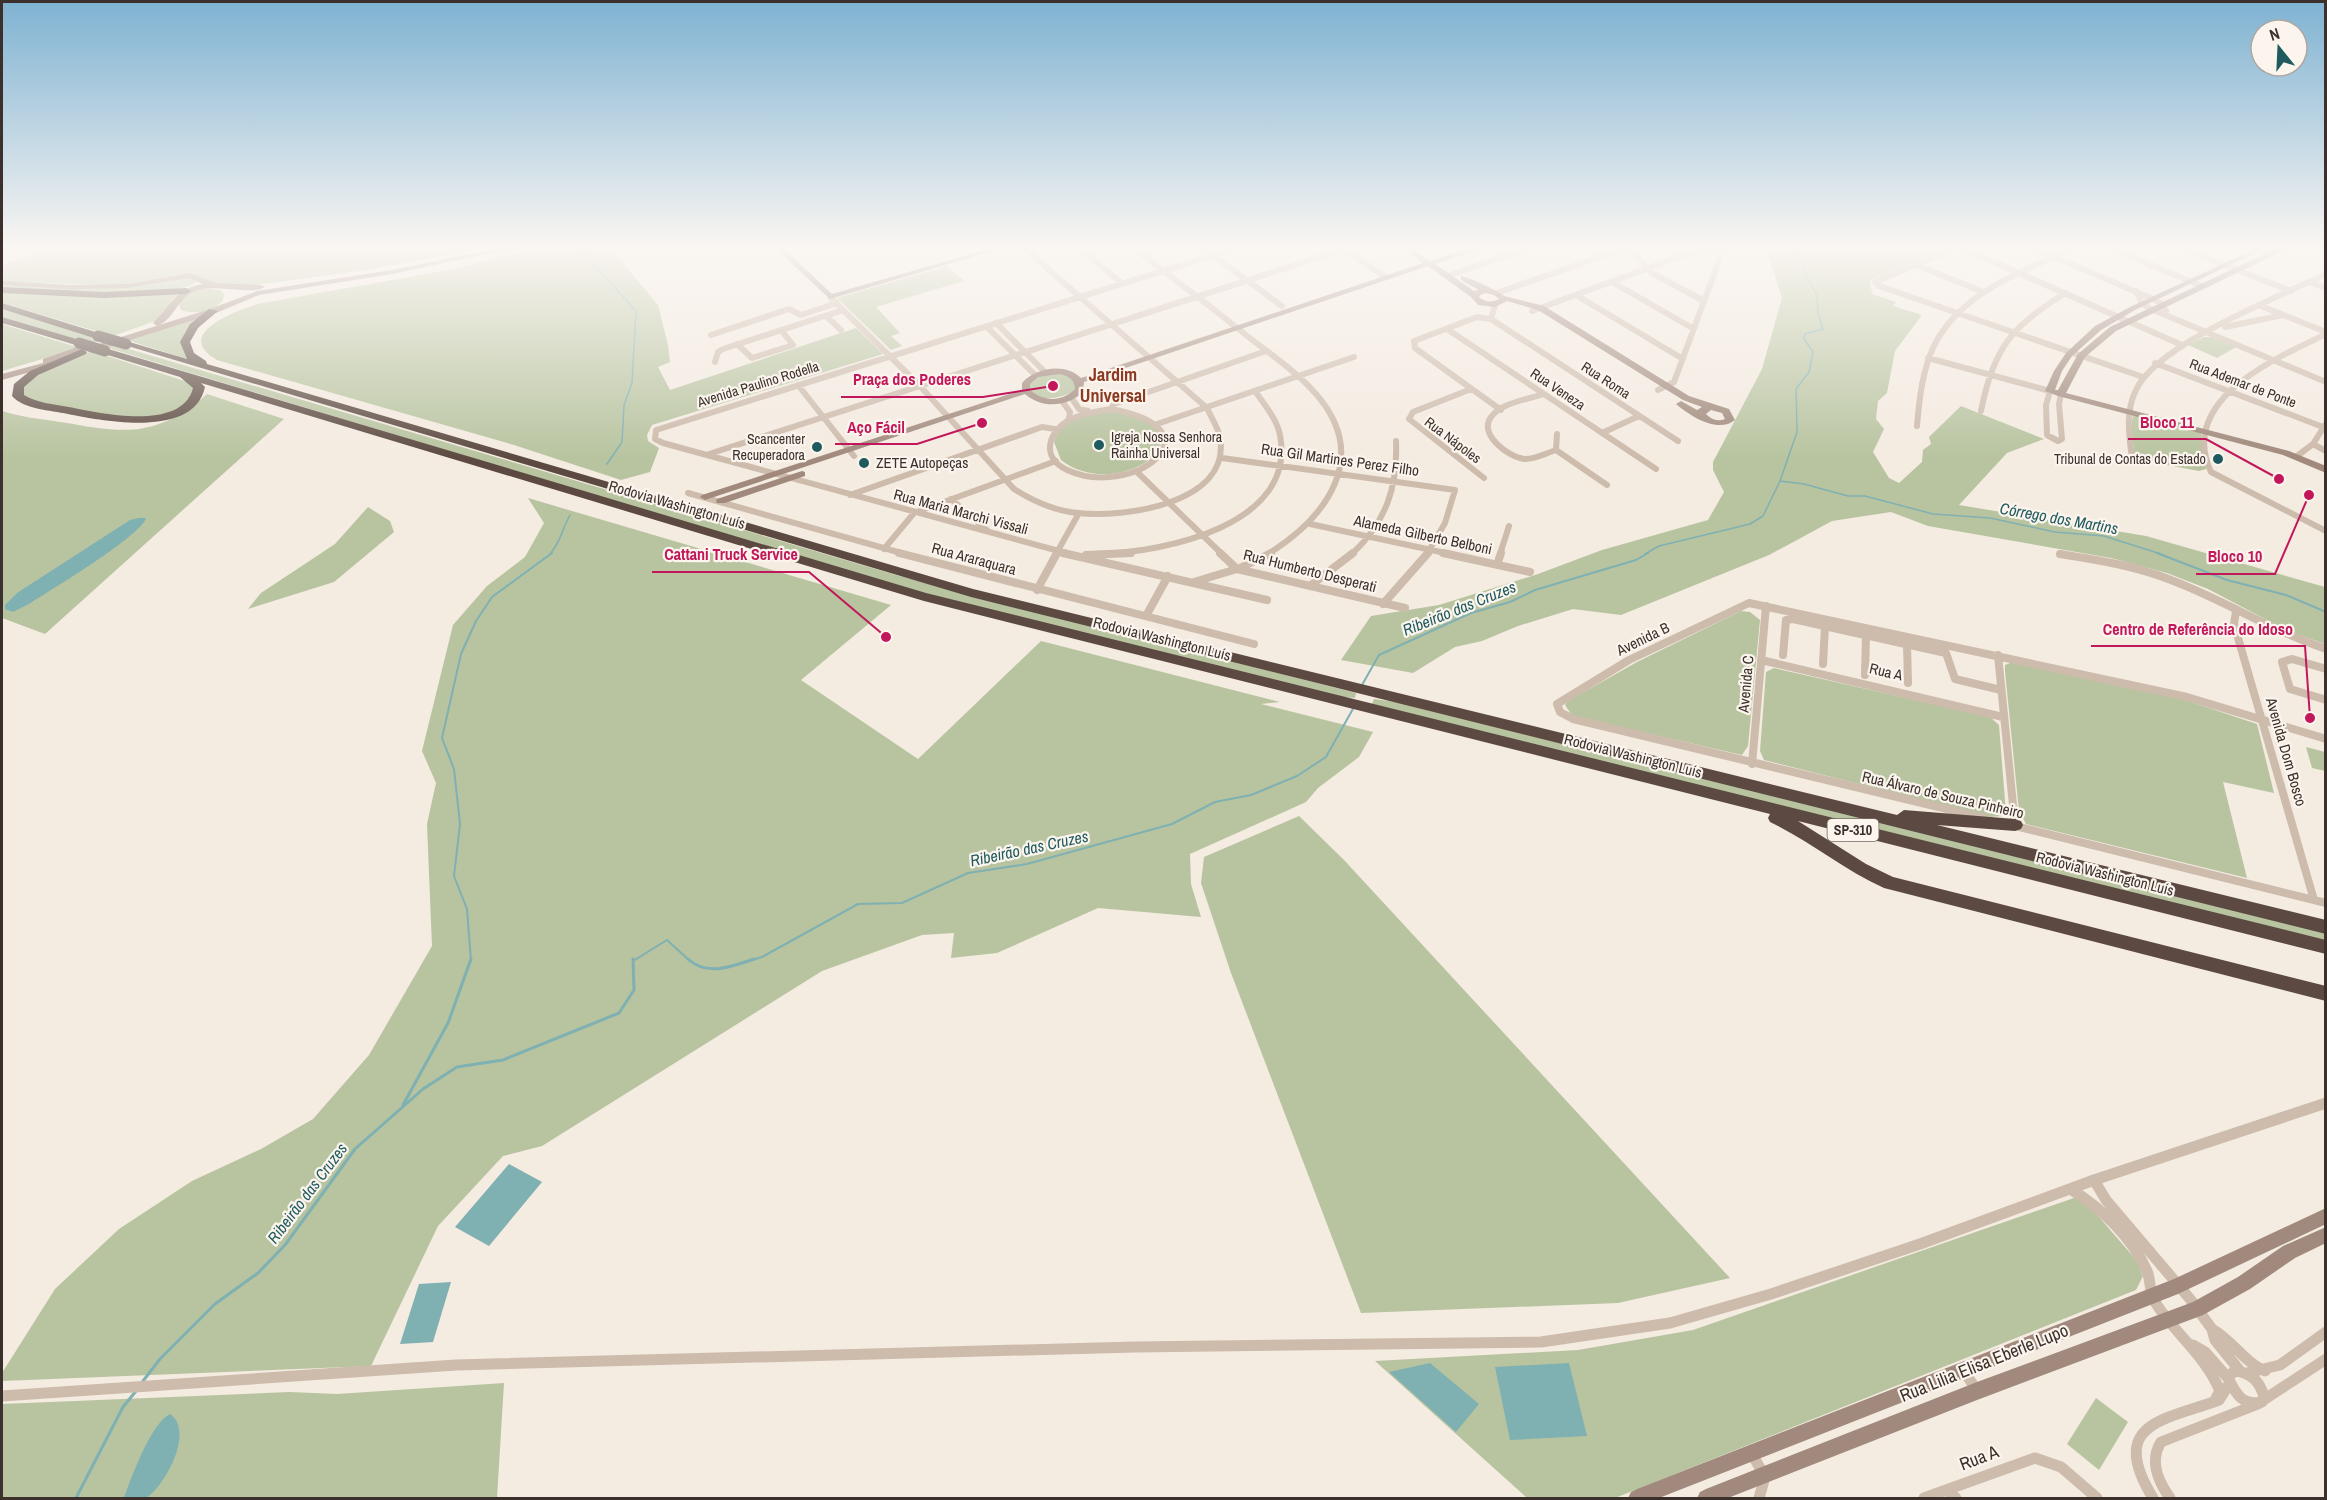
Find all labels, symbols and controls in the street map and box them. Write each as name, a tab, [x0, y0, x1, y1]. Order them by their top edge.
north arrow	[2249, 18, 2309, 78]
text: N	[2266, 22, 2282, 46]
street label: Rua Ademar de Ponte	[2187, 354, 2299, 412]
street label: Avenida Paulino Rodella	[694, 357, 822, 411]
street label: Rua Roma	[1578, 358, 1634, 403]
district label: Jardim Universal	[1080, 362, 1146, 408]
callout: Praça dos Poderes	[841, 363, 983, 397]
street label: Rua Veneza	[1527, 364, 1589, 414]
text: Praça dos Poderes	[853, 368, 971, 390]
callout: Bloco 11	[2128, 405, 2206, 439]
callout: Aço Fácil	[835, 410, 917, 444]
text: Bloco 11	[2140, 411, 2195, 433]
street label: Rua Nápoles	[1421, 413, 1485, 467]
text: Aço Fácil	[847, 416, 905, 438]
place label: Igreja Nossa Senhora Rainha Universal	[1111, 428, 1223, 462]
place label: Scancenter Recuperadora	[732, 430, 806, 464]
marker: Igreja Nossa Senhora Rainha Universal	[1092, 438, 1106, 452]
street label: Rua Gil Martines Perez Filho	[1260, 438, 1421, 481]
marker: Scancenter Recuperadora	[810, 440, 824, 454]
place label: Tribunal de Contas do Estado	[2054, 450, 2206, 468]
place label: ZETE Autopeças	[876, 452, 968, 473]
marker: Tribunal de Contas do Estado	[2211, 452, 2225, 466]
marker: ZETE Autopeças	[857, 456, 871, 470]
street label: Rodovia Washington Luís	[606, 475, 748, 534]
street label: Rua Maria Marchi Vissali	[891, 483, 1031, 540]
water label: Córrego dos Martins	[1998, 497, 2120, 539]
street label: Alameda Gilberto Belboni	[1351, 509, 1494, 559]
street label: Rua Araraquara	[929, 537, 1019, 580]
callout: Cattani Truck Service	[652, 538, 809, 572]
callout: Bloco 10	[2196, 540, 2275, 574]
text: Cattani Truck Service	[664, 543, 798, 565]
street label: Rua Humberto Desperati	[1241, 544, 1379, 597]
text: Bloco 10	[2208, 545, 2262, 567]
water label: Ribeirão das Cruzes	[1399, 575, 1519, 641]
street label: Rodovia Washington Luís	[1091, 611, 1233, 666]
callout: Centro de Referência do Idoso	[2091, 612, 2305, 646]
street label: Avenida B	[1612, 617, 1673, 661]
text: Centro de Referência do Idoso	[2103, 618, 2293, 640]
street label: Avenida C	[1732, 654, 1758, 714]
street label: Rua A	[1867, 658, 1906, 686]
street label: Avenida Dom Bosco	[2261, 694, 2312, 809]
street label: Rodovia Washington Luís	[1562, 728, 1704, 783]
street label: Rua Álvaro de Souza Pinheiro	[1860, 766, 2026, 823]
road number: SP-310	[1828, 819, 1878, 841]
water label: Ribeirão das Cruzes	[968, 825, 1091, 871]
street label: Rodovia Washington Luís	[2034, 846, 2176, 901]
water label: Ribeirão das Cruzes	[262, 1138, 352, 1248]
street label: Rua Lilia Elisa Eberle Lupo	[1896, 1317, 2072, 1408]
street label: Rua A	[1956, 1439, 2002, 1476]

